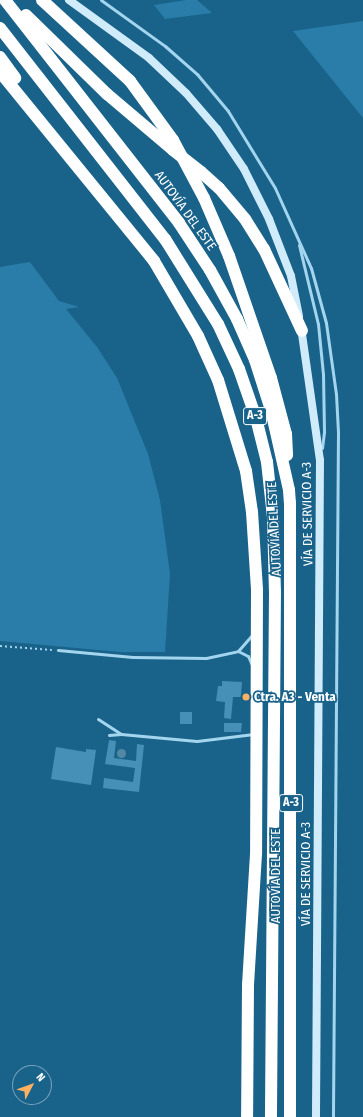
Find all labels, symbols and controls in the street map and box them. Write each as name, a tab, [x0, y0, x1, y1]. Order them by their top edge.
street label: AUTOVÍA DEL ESTE	[151, 168, 219, 254]
road number: A-3	[243, 406, 267, 426]
street label: VÍA DE SERVICIO A-3	[299, 462, 317, 566]
street label: AUTOVÍA DEL ESTE	[265, 481, 285, 577]
place label: Ctra. A3 - Venta	[254, 689, 336, 705]
marker: Ctra. A3 - Venta	[241, 692, 251, 702]
road number: A-3	[279, 793, 303, 813]
street label: VÍA DE SERVICIO A-3	[298, 822, 314, 926]
street label: AUTOVÍA DEL ESTE	[268, 829, 284, 923]
north arrow	[12, 1065, 52, 1105]
text: N	[34, 1071, 48, 1084]

